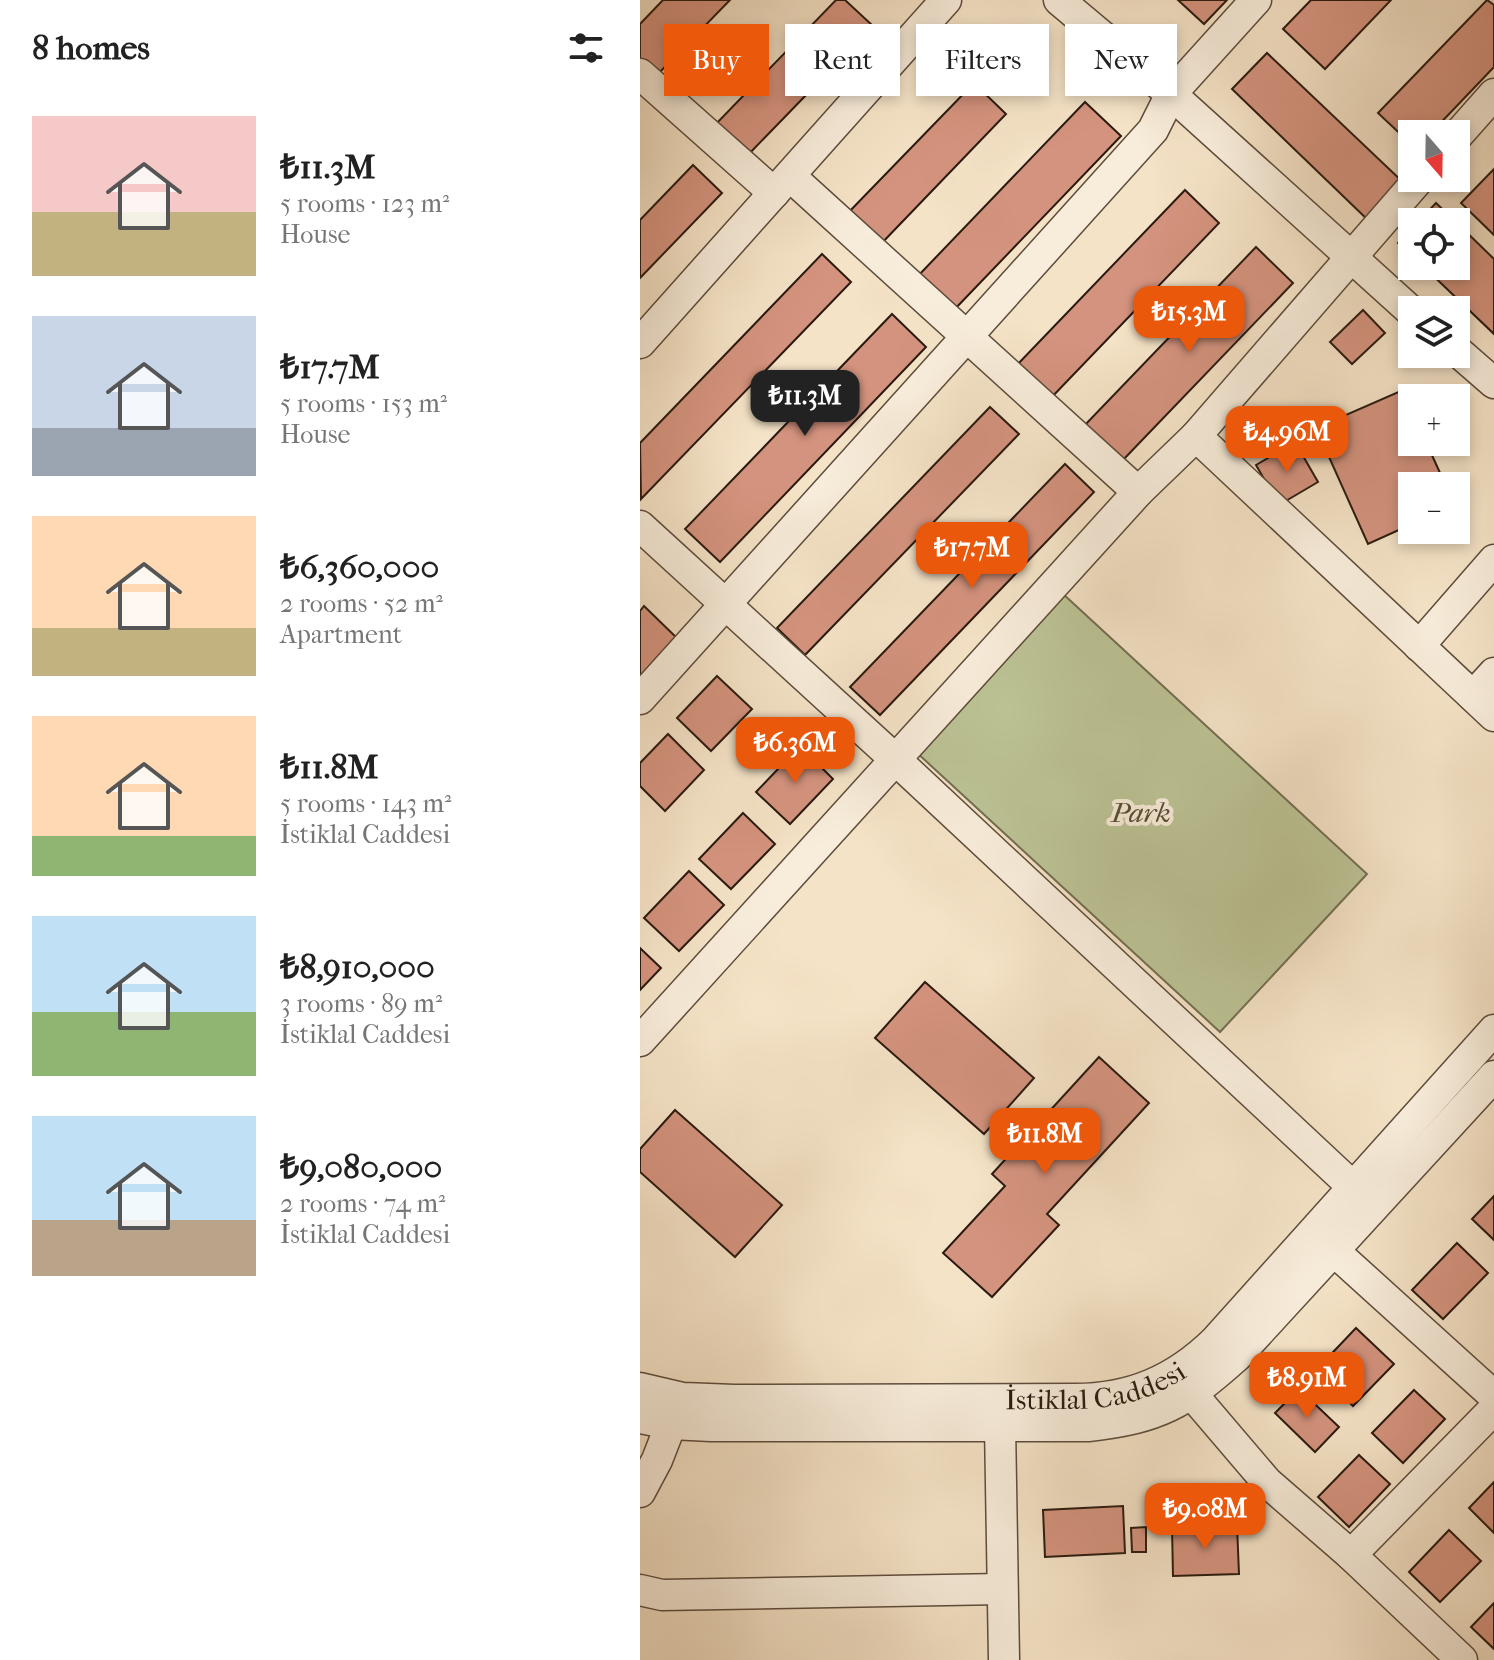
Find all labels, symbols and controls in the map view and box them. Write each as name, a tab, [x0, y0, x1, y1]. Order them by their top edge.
chip: Buy	[664, 24, 769, 96]
chip: Rent	[785, 24, 900, 96]
chip: Filters	[916, 24, 1049, 96]
chip: New	[1065, 24, 1177, 96]
icon: filters	[564, 26, 608, 70]
text: 8 homes	[32, 28, 150, 68]
north arrow	[1398, 120, 1470, 192]
map controls	[1398, 120, 1470, 544]
text: ₺11.3M	[280, 147, 375, 187]
icon: home	[96, 148, 192, 244]
text: 5 rooms · 123 m²	[280, 188, 449, 219]
button: locate	[1398, 208, 1470, 280]
text: House	[280, 219, 350, 250]
pin: ₺15.3M	[1124, 286, 1254, 354]
text: ₺15.3M	[1152, 296, 1226, 327]
button: layers	[1398, 296, 1470, 368]
text: ₺17.7M	[280, 347, 380, 387]
icon: home	[96, 348, 192, 444]
pin: ₺11.3M	[740, 370, 870, 438]
text: ₺11.3M	[769, 380, 841, 411]
button: +	[1398, 384, 1470, 456]
text: 5 rooms · 153 m²	[280, 388, 447, 419]
pin: ₺4.96M	[1222, 406, 1352, 474]
text: ₺4.96M	[1243, 416, 1331, 447]
text: House	[280, 419, 350, 450]
button: −	[1398, 472, 1470, 544]
pin: ₺17.7M	[907, 522, 1037, 590]
text: ₺17.7M	[934, 532, 1010, 563]
text: ₺6,360,000	[280, 547, 439, 587]
icon: home	[96, 548, 192, 644]
text: 2 rooms · 52 m²	[280, 588, 443, 619]
text: Apartment	[280, 619, 402, 650]
pin: ₺6.36M	[730, 717, 860, 785]
text: ₺6.36M	[754, 727, 836, 758]
text: ₺11.8M	[280, 747, 378, 787]
icon: home	[96, 748, 192, 844]
text: 5 rooms · 143 m²	[280, 788, 451, 819]
park label: Park	[1109, 796, 1171, 829]
text: İstiklal Caddesi	[280, 819, 450, 850]
text: ₺8,910,000	[280, 947, 435, 987]
icon: home	[96, 948, 192, 1044]
text: 3 rooms · 89 m²	[280, 988, 442, 1019]
text: İstiklal Caddesi	[280, 1019, 450, 1050]
pin: ₺11.8M	[980, 1108, 1110, 1176]
text: ₺11.8M	[1007, 1118, 1083, 1149]
text: ₺9,080,000	[280, 1147, 442, 1187]
icon: home	[96, 1148, 192, 1244]
text: 2 rooms · 74 m²	[280, 1188, 445, 1219]
text: İstiklal Caddesi	[280, 1219, 450, 1250]
pin: ₺8.91M	[1242, 1352, 1372, 1420]
street label: İstiklal Caddesi	[1005, 1354, 1191, 1416]
text: ₺8.91M	[1267, 1362, 1347, 1393]
pin: ₺9.08M	[1140, 1483, 1270, 1551]
text: ₺9.08M	[1163, 1493, 1247, 1524]

